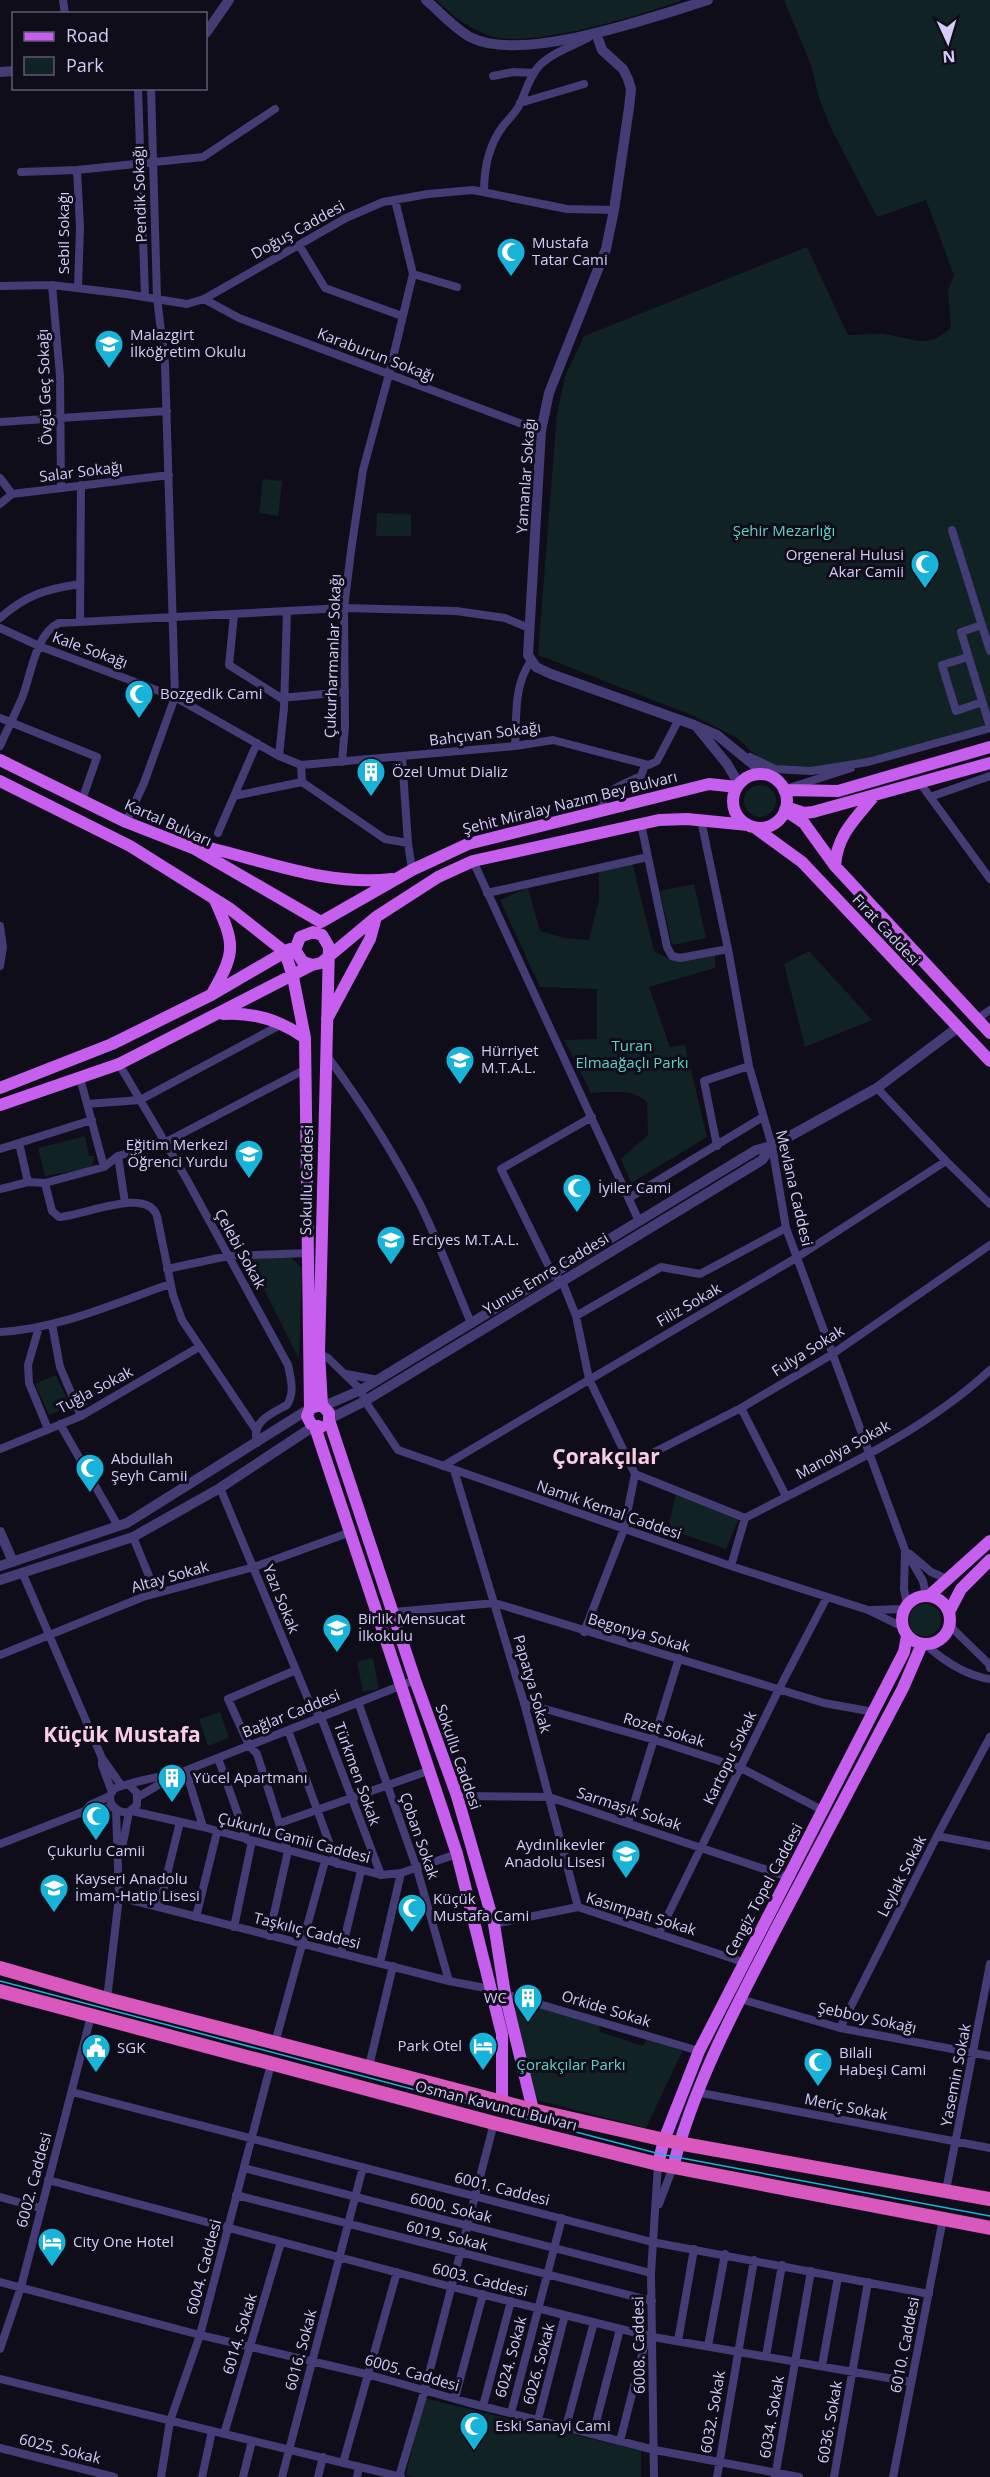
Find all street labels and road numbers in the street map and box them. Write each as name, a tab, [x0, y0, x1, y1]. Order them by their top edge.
street label: Pendik Sokağı	[127, 145, 151, 243]
street label: Sebil Sokağı	[53, 192, 73, 274]
street label: Doğuş Caddesi	[247, 195, 348, 263]
street label: Karaburun Sokağı	[315, 322, 438, 386]
street label: Övgü Geç Sokağı	[32, 329, 56, 445]
street label: Yamanlar Sokağı	[511, 418, 539, 534]
street label: Salar Sokağı	[38, 456, 124, 486]
street label: Çukurharmanlar Sokağı	[319, 573, 345, 739]
street label: Kale Sokağı	[50, 626, 131, 672]
street label: Bahçıvan Sokağı	[428, 716, 542, 750]
street label: Şehit Miralay Nazım Bey Bulvarı	[460, 766, 679, 838]
street label: Kartal Bulvarı	[122, 794, 215, 850]
street label: Fırat Caddesi	[848, 889, 925, 969]
street label: Sokullu Caddesi	[295, 1125, 317, 1235]
street label: Mevlana Caddesi	[772, 1128, 818, 1248]
street label: Çelebi Sokak	[211, 1205, 271, 1292]
street label: Yunus Emre Caddesi	[479, 1228, 612, 1319]
street label: Filiz Sokak	[653, 1278, 725, 1331]
street label: Fulya Sokak	[767, 1320, 848, 1380]
street label: Tuğla Sokak	[53, 1361, 136, 1417]
street label: Manolya Sokak	[792, 1415, 893, 1483]
street label: Namık Kemal Caddesi	[534, 1475, 684, 1543]
street label: Altay Sokak	[129, 1555, 211, 1597]
street label: Yazı Sokak	[259, 1561, 305, 1636]
street label: Begonya Sokak	[586, 1608, 693, 1656]
street label: Papatya Sokak	[509, 1632, 557, 1735]
street label: Bağlar Caddesi	[239, 1684, 343, 1742]
street label: Sokullu Caddesi	[432, 1701, 486, 1812]
street label: Rozet Sokak	[621, 1707, 708, 1751]
street label: Kartopu Sokak	[698, 1707, 760, 1808]
street label: Türkmen Sokak	[330, 1719, 386, 1828]
street label: Sarmaşık Sokak	[574, 1782, 684, 1834]
street label: Çoban Sokak	[396, 1790, 444, 1882]
street label: Çukurlu Camii Caddesi	[216, 1807, 373, 1867]
street label: Cengiz Topel Caddesi	[720, 1819, 807, 1960]
street label: Leylak Sokak	[872, 1831, 930, 1920]
street label: Kasımpatı Sokak	[584, 1887, 699, 1939]
street label: Taşkılıç Caddesi	[252, 1907, 363, 1953]
street label: Orkide Sokak	[559, 1985, 653, 2031]
street label: Şebboy Sokağı	[816, 1997, 919, 2037]
street label: Yasemin Sokak	[935, 2022, 975, 2128]
street label: Osman Kavuncu Bulvarı	[413, 2075, 579, 2135]
street label: Meriç Sokak	[803, 2088, 890, 2124]
street label: 6002. Caddesi	[11, 2130, 55, 2229]
street label: 6001. Caddesi	[452, 2167, 552, 2210]
street label: 6000. Sokak	[408, 2187, 494, 2227]
street label: 6019. Sokak	[404, 2215, 490, 2255]
street label: 6004. Caddesi	[181, 2217, 225, 2316]
street label: 6003. Caddesi	[430, 2258, 530, 2301]
street label: 6014. Sokak	[217, 2291, 261, 2377]
street label: 6010. Caddesi	[885, 2295, 923, 2395]
street label: 6008. Caddesi	[627, 2296, 649, 2394]
street label: 6016. Sokak	[280, 2307, 321, 2393]
street label: 6024. Sokak	[490, 2314, 531, 2400]
street label: 6026. Sokak	[518, 2321, 559, 2407]
street label: 6005. Caddesi	[363, 2349, 462, 2395]
street label: 6032. Sokak	[695, 2369, 729, 2455]
street label: 6034. Sokak	[754, 2374, 788, 2460]
street label: 6036. Sokak	[812, 2379, 846, 2465]
street label: 6025. Sokak	[17, 2428, 103, 2468]

